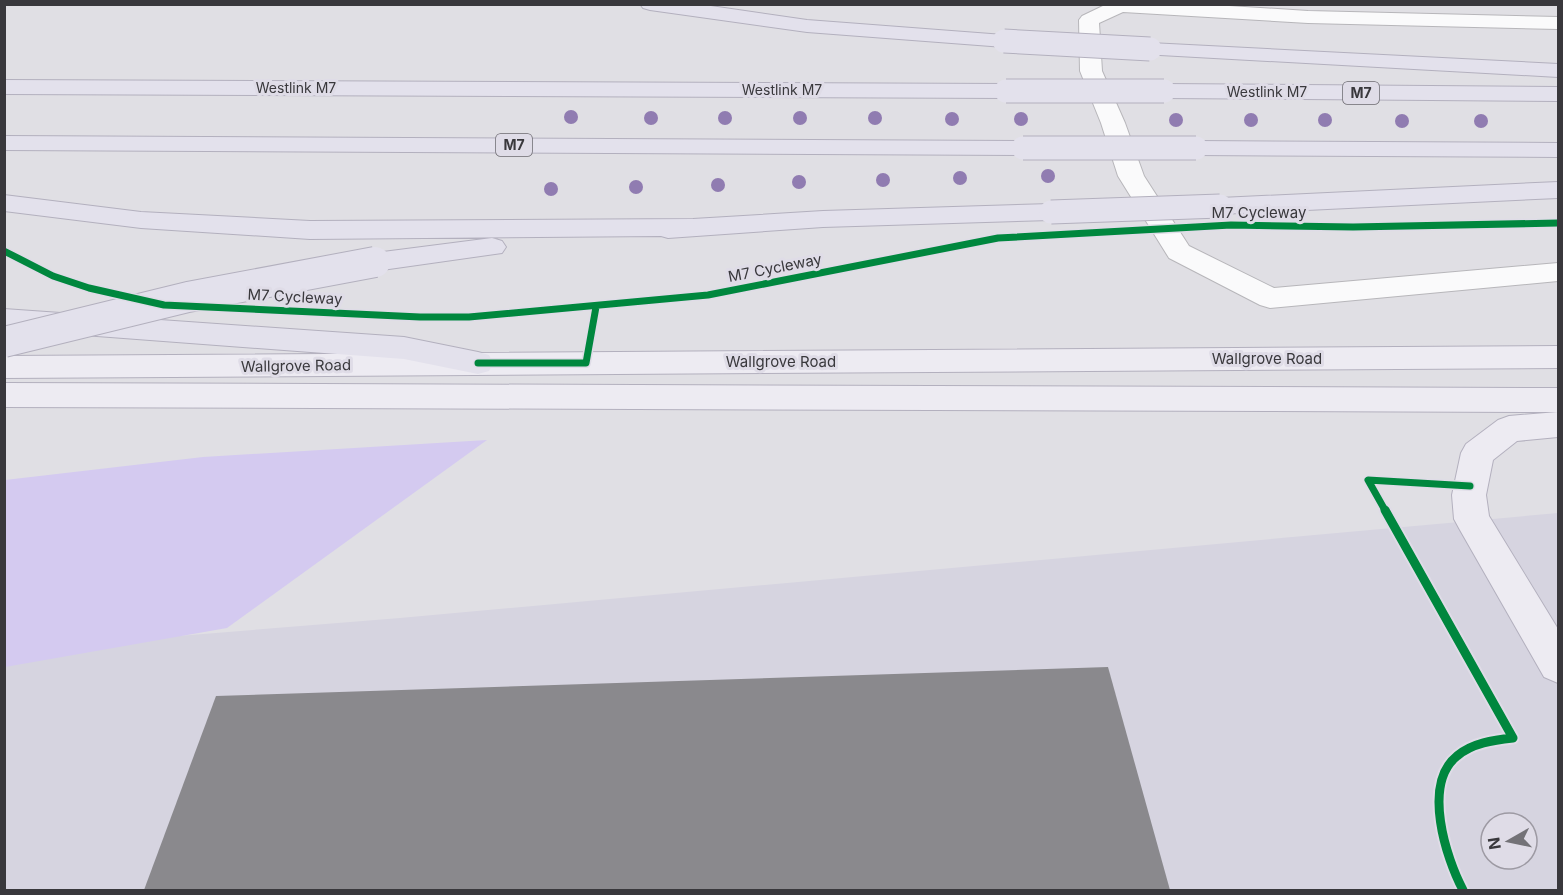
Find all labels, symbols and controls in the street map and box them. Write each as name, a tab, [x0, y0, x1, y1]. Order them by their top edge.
street label: Westlink M7	[256, 79, 336, 96]
street label: Westlink M7	[742, 81, 822, 98]
road number: M7	[1343, 82, 1379, 104]
street label: Westlink M7	[1227, 83, 1307, 100]
road number: M7	[496, 134, 532, 156]
street label: M7 Cycleway	[1212, 203, 1307, 222]
street label: M7 Cycleway	[726, 249, 824, 286]
street label: M7 Cycleway	[247, 285, 343, 309]
street label: Wallgrove Road	[1212, 349, 1322, 368]
street label: Wallgrove Road	[726, 352, 836, 371]
street label: Wallgrove Road	[241, 355, 351, 376]
north arrow	[1479, 811, 1539, 871]
text: N	[1483, 836, 1505, 851]

